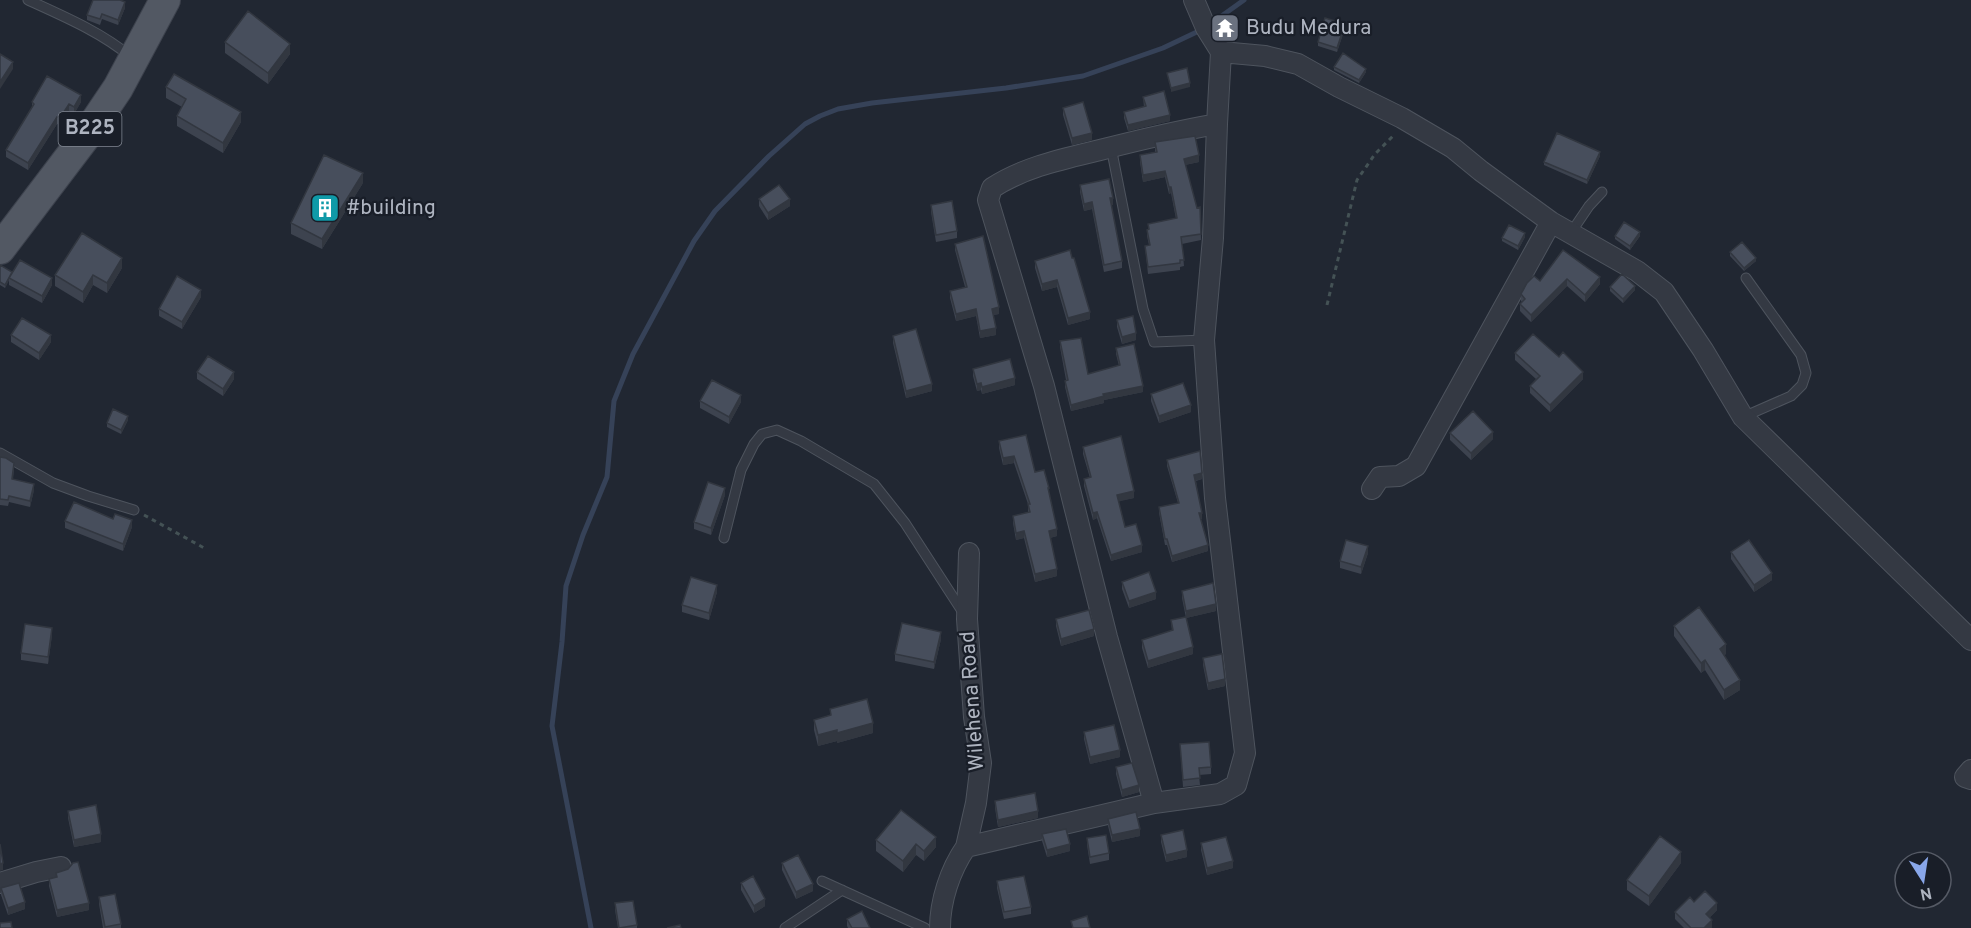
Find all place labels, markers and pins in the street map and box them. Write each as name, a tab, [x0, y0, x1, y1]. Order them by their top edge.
temple icon: Budu Medura	[1209, 12, 1241, 44]
place label: Budu Medura	[1246, 15, 1371, 42]
building icon: #building	[309, 192, 341, 224]
place label: #building	[346, 195, 436, 222]

